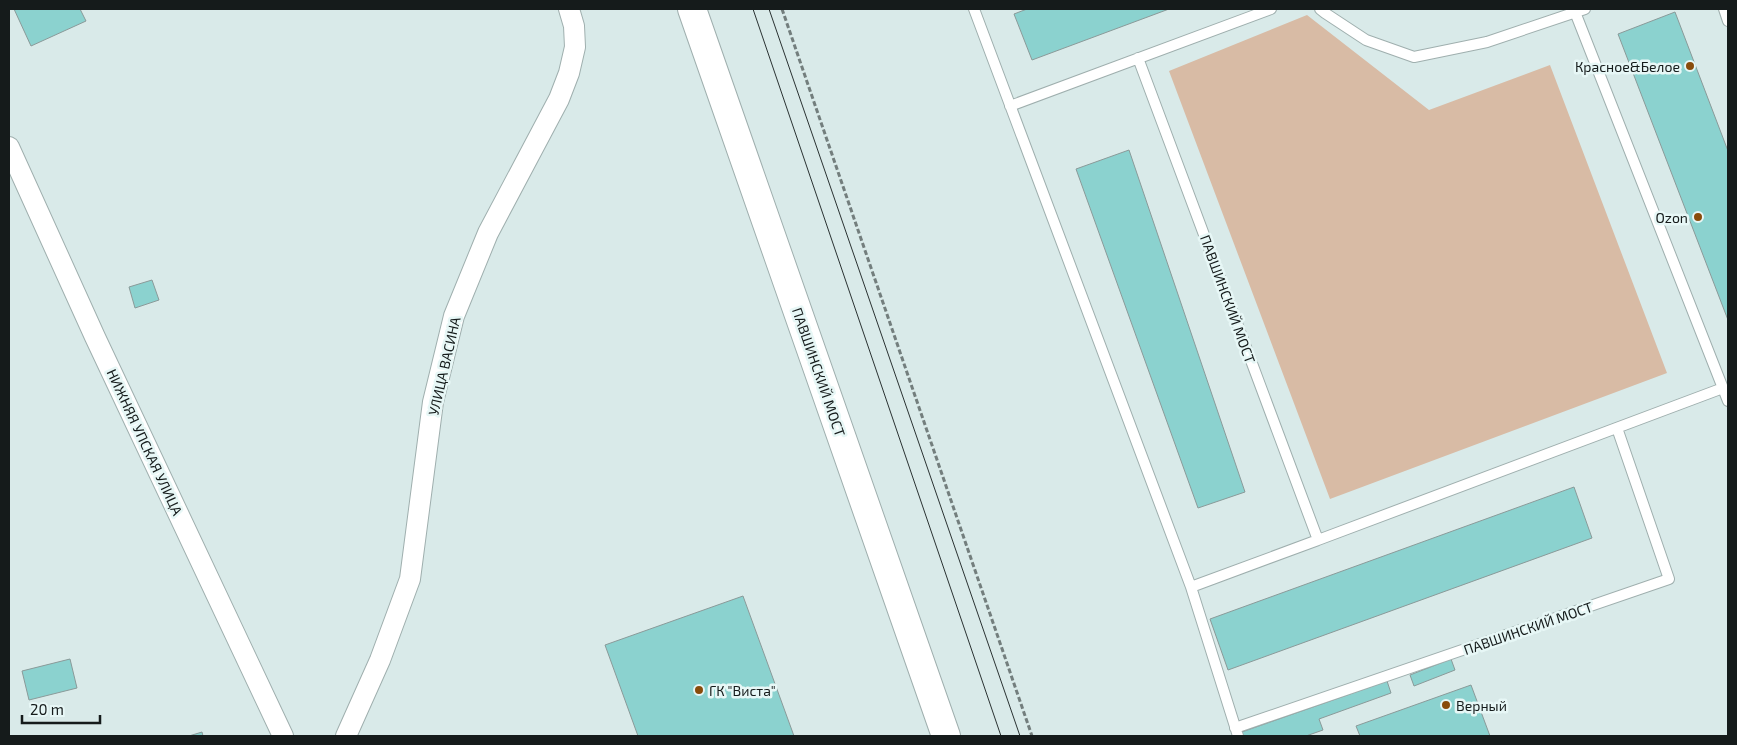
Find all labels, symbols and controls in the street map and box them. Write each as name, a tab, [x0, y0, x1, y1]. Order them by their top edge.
place label: Красное&Белое	[1575, 58, 1680, 75]
marker: Красное&Белое	[1684, 60, 1696, 72]
place label: Ozon	[1655, 209, 1688, 226]
marker: Ozon	[1692, 211, 1704, 223]
street label: ПАВШИНСКИЙ МОСТ	[1197, 232, 1259, 366]
street label: ПАВШИНСКИЙ МОСТ	[789, 305, 849, 439]
street label: УЛИЦА ВАСИНА	[424, 315, 464, 417]
street label: НИЖНЯЯ УПСКАЯ УЛИЦА	[104, 366, 187, 518]
street label: ПАВШИНСКИЙ МОСТ	[1461, 598, 1595, 658]
place label: ГК "Виста"	[709, 682, 776, 699]
marker: ГК "Виста"	[693, 684, 705, 696]
scale bar	[22, 692, 100, 724]
place label: Верный	[1456, 697, 1507, 714]
marker: Верный	[1440, 699, 1452, 711]
text: 20 m	[30, 700, 64, 718]

